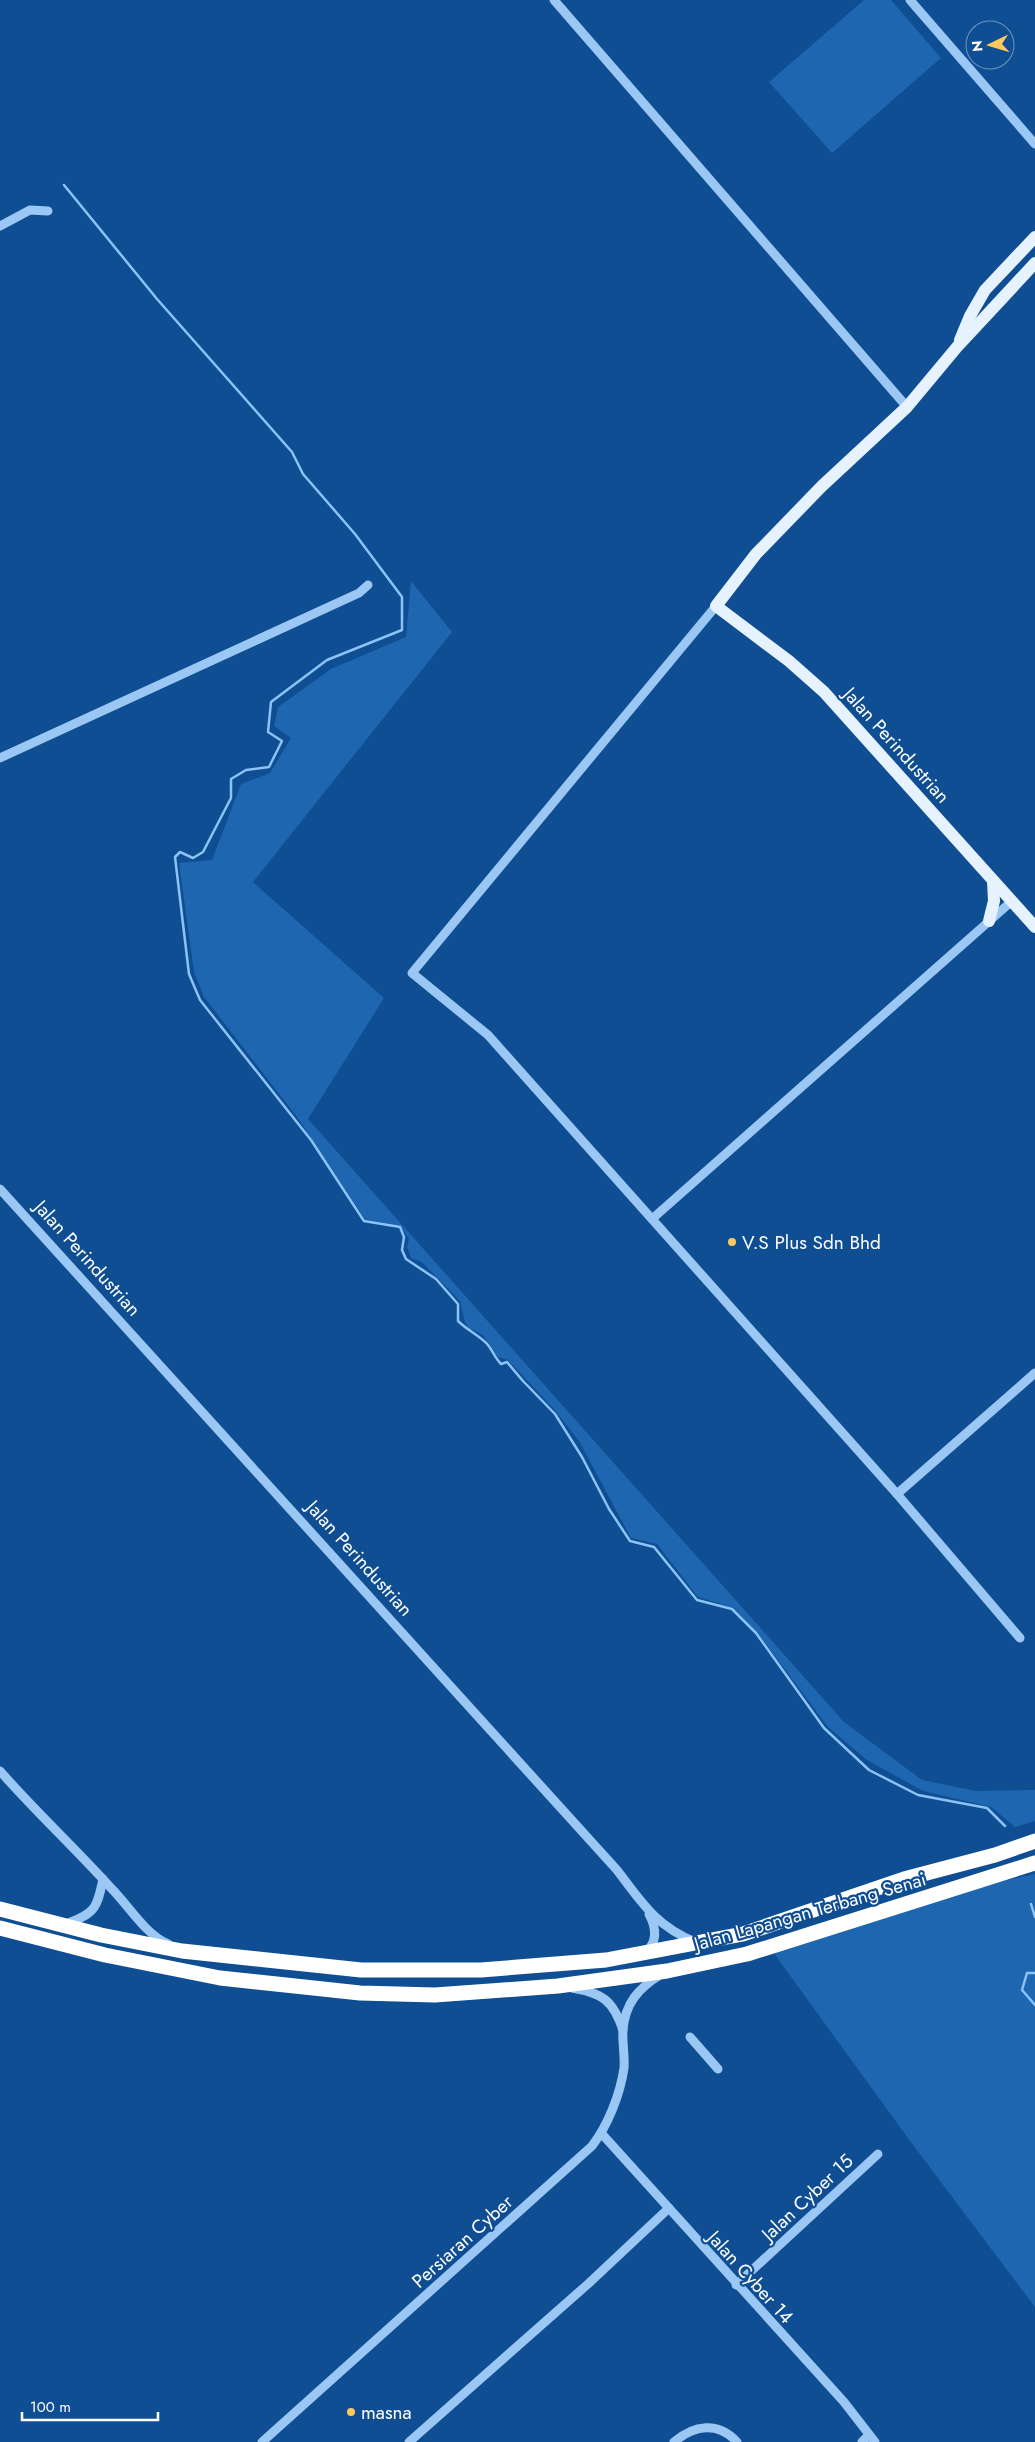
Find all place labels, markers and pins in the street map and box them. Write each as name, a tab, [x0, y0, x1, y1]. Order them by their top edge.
place label: V.S Plus Sdn Bhd	[742, 1229, 881, 1256]
marker: V.S Plus Sdn Bhd	[726, 1236, 738, 1248]
place label: masna	[361, 2399, 412, 2426]
marker: masna	[345, 2406, 357, 2418]

